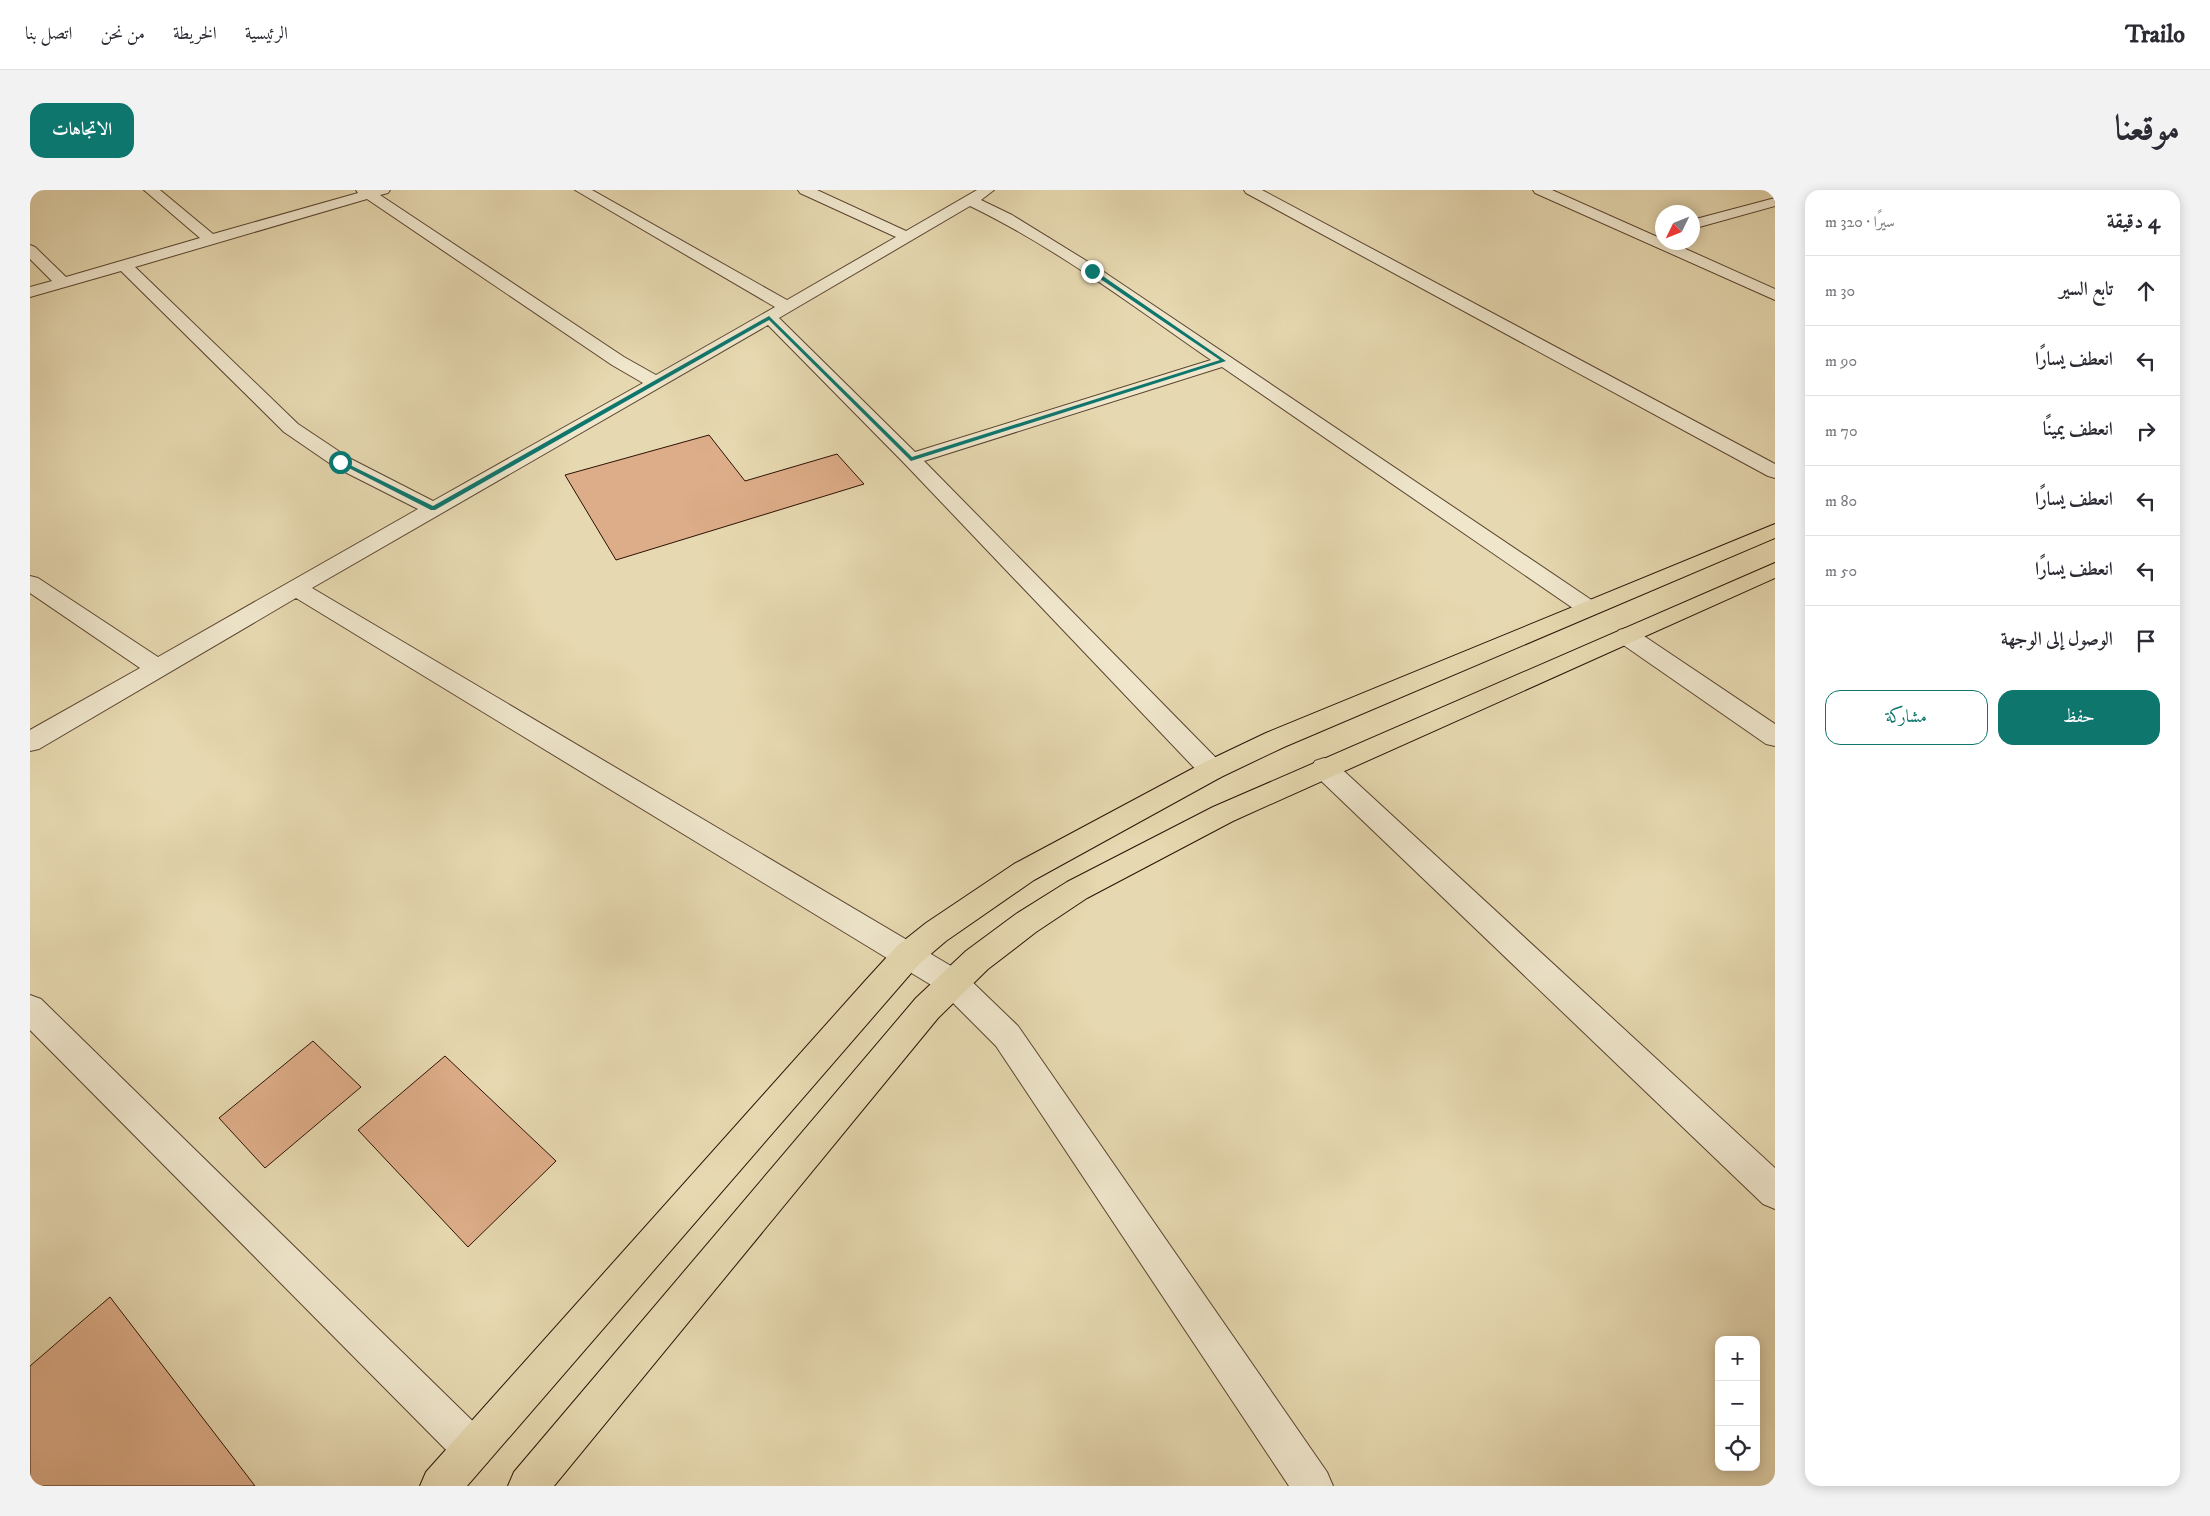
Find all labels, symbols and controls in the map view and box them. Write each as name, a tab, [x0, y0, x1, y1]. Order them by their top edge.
text: Trailo	[2125, 20, 2185, 50]
text: اتصل بنا	[25, 23, 72, 45]
text: من نحن	[100, 23, 145, 45]
text: الخريطة	[173, 23, 217, 45]
text: الرئيسية	[245, 23, 288, 45]
button: الاتجاهات	[30, 103, 134, 158]
text: موقعنا	[2115, 107, 2180, 151]
north arrow	[1655, 205, 1700, 250]
text: 4 دقيقة	[2107, 209, 2160, 235]
text: سيرًا · 320 m	[1825, 212, 1895, 232]
route end	[1081, 260, 1104, 283]
icon: ahead	[2132, 277, 2160, 305]
text: تابع السير	[2059, 278, 2113, 301]
text: 30 m	[1825, 281, 1855, 301]
icon: left	[2132, 347, 2160, 375]
text: انعطف يسارًا	[2035, 348, 2113, 371]
text: 90 m	[1825, 351, 1857, 371]
icon: right	[2132, 417, 2160, 445]
text: انعطف يمينًا	[2043, 418, 2113, 441]
text: 70 m	[1825, 421, 1858, 441]
route start	[329, 451, 352, 474]
icon: left	[2132, 487, 2160, 515]
text: انعطف يسارًا	[2035, 488, 2113, 511]
text: 80 m	[1825, 491, 1857, 511]
icon: left	[2132, 557, 2160, 585]
text: انعطف يسارًا	[2035, 558, 2113, 581]
text: 50 m	[1825, 561, 1857, 581]
icon: arrive	[2132, 627, 2160, 655]
text: الوصول إلى الوجهة	[2001, 628, 2113, 651]
button: مشاركة	[1825, 690, 1988, 745]
button: حفظ	[1998, 690, 2160, 745]
map controls	[1715, 1336, 1760, 1471]
button: +	[1715, 1336, 1760, 1381]
button: −	[1715, 1381, 1760, 1426]
button: locate	[1715, 1426, 1760, 1471]

